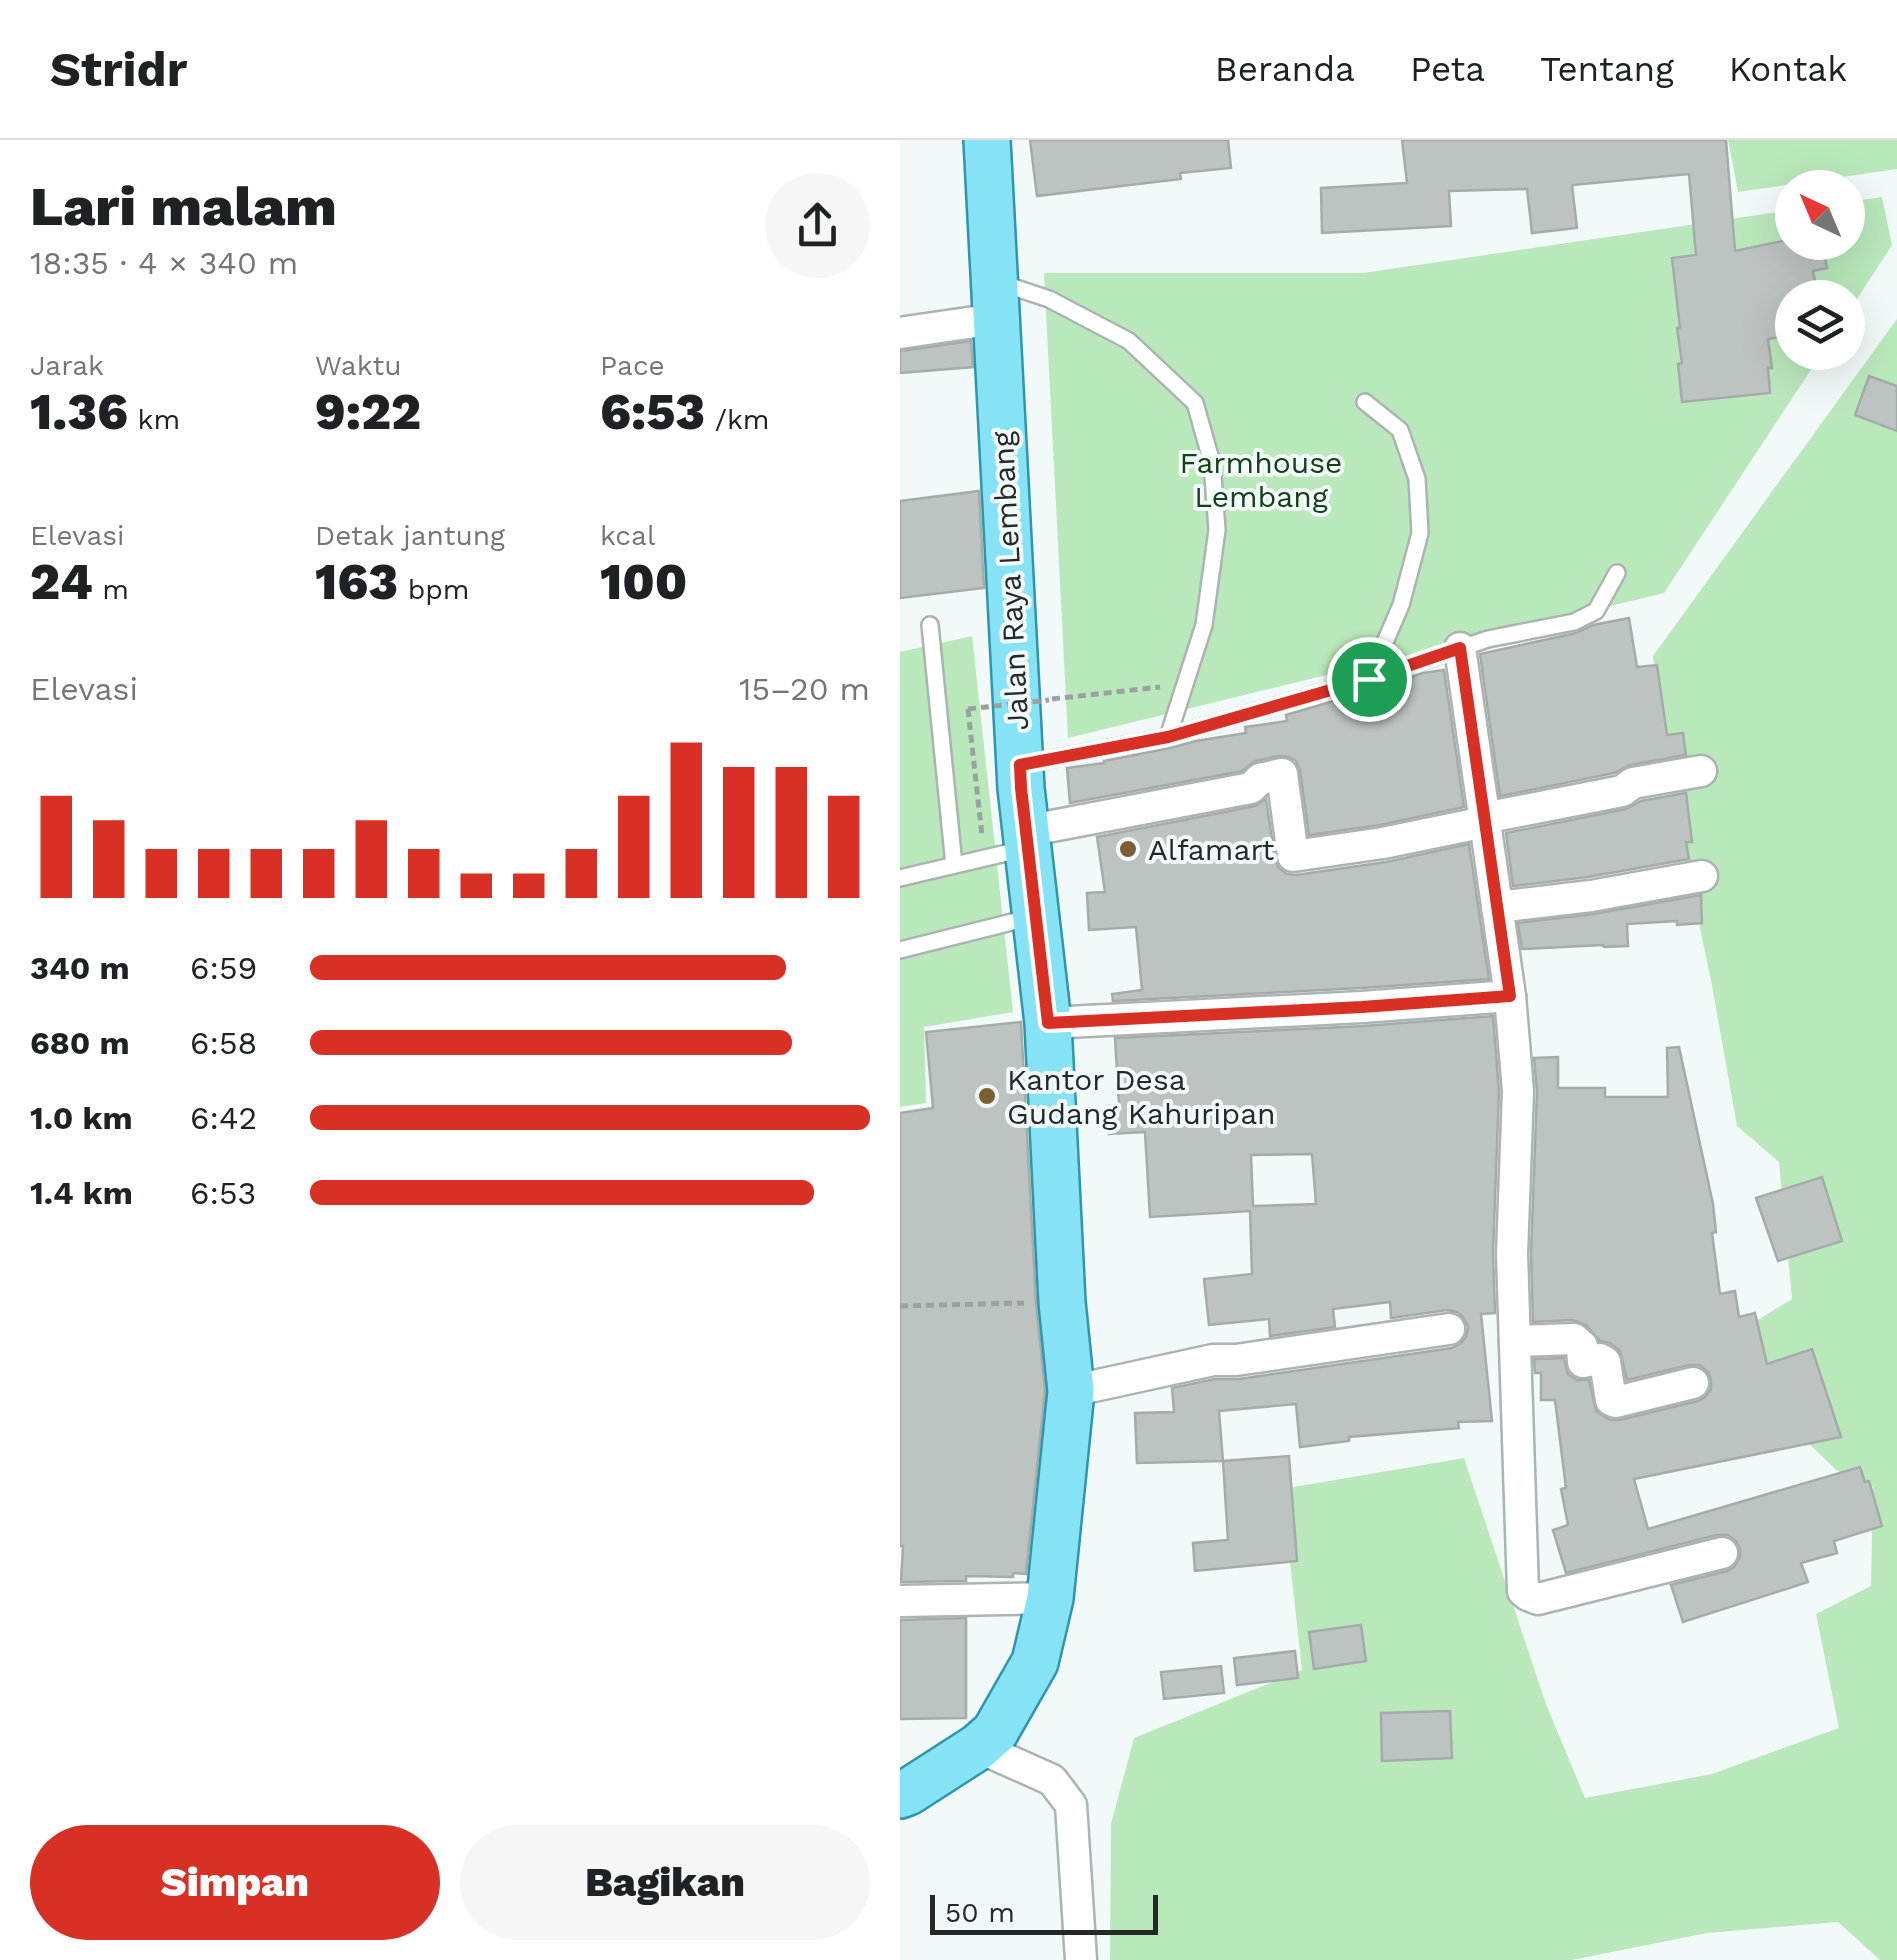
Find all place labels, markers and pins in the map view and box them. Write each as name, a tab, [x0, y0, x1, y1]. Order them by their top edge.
pin	[1327, 637, 1412, 722]
place label: Alfamart	[1148, 832, 1275, 867]
marker: Alfamart	[1117, 838, 1139, 860]
place label: Kantor Desa Gudang Kahuripan	[1007, 1062, 1276, 1131]
marker: Kantor Desa Gudang Kahuripan	[976, 1085, 998, 1107]

